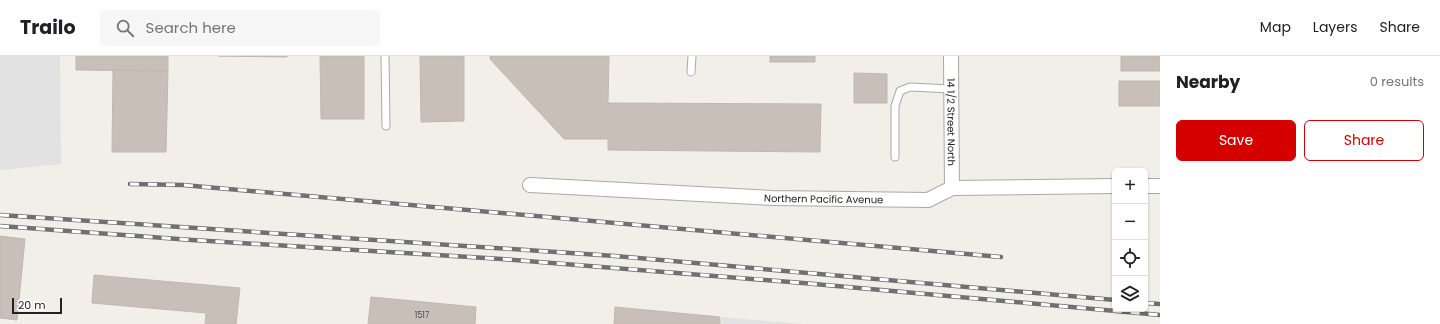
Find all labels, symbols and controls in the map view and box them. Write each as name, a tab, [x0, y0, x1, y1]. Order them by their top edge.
search box	[100, 10, 380, 46]
text: Trailo	[20, 14, 76, 41]
icon: search	[114, 17, 136, 39]
text: Search here	[146, 17, 236, 38]
text: Map	[1260, 17, 1291, 37]
text: Layers	[1313, 17, 1357, 37]
text: Share	[1379, 17, 1420, 37]
text: Nearby	[1176, 70, 1240, 94]
text: 0 results	[1370, 72, 1424, 91]
street label: 14 1/2 Street North	[944, 78, 959, 166]
button: Save	[1176, 120, 1296, 161]
button: Share	[1304, 120, 1424, 161]
map controls	[1112, 168, 1148, 312]
button: +	[1112, 168, 1148, 204]
street label: Northern Pacific Avenue	[764, 190, 883, 207]
button: −	[1112, 204, 1148, 240]
button: locate	[1112, 240, 1148, 276]
button: layers	[1112, 276, 1148, 312]
scale bar	[12, 296, 62, 315]
text: 20 m	[18, 297, 46, 313]
house number: 1517	[415, 310, 430, 321]

